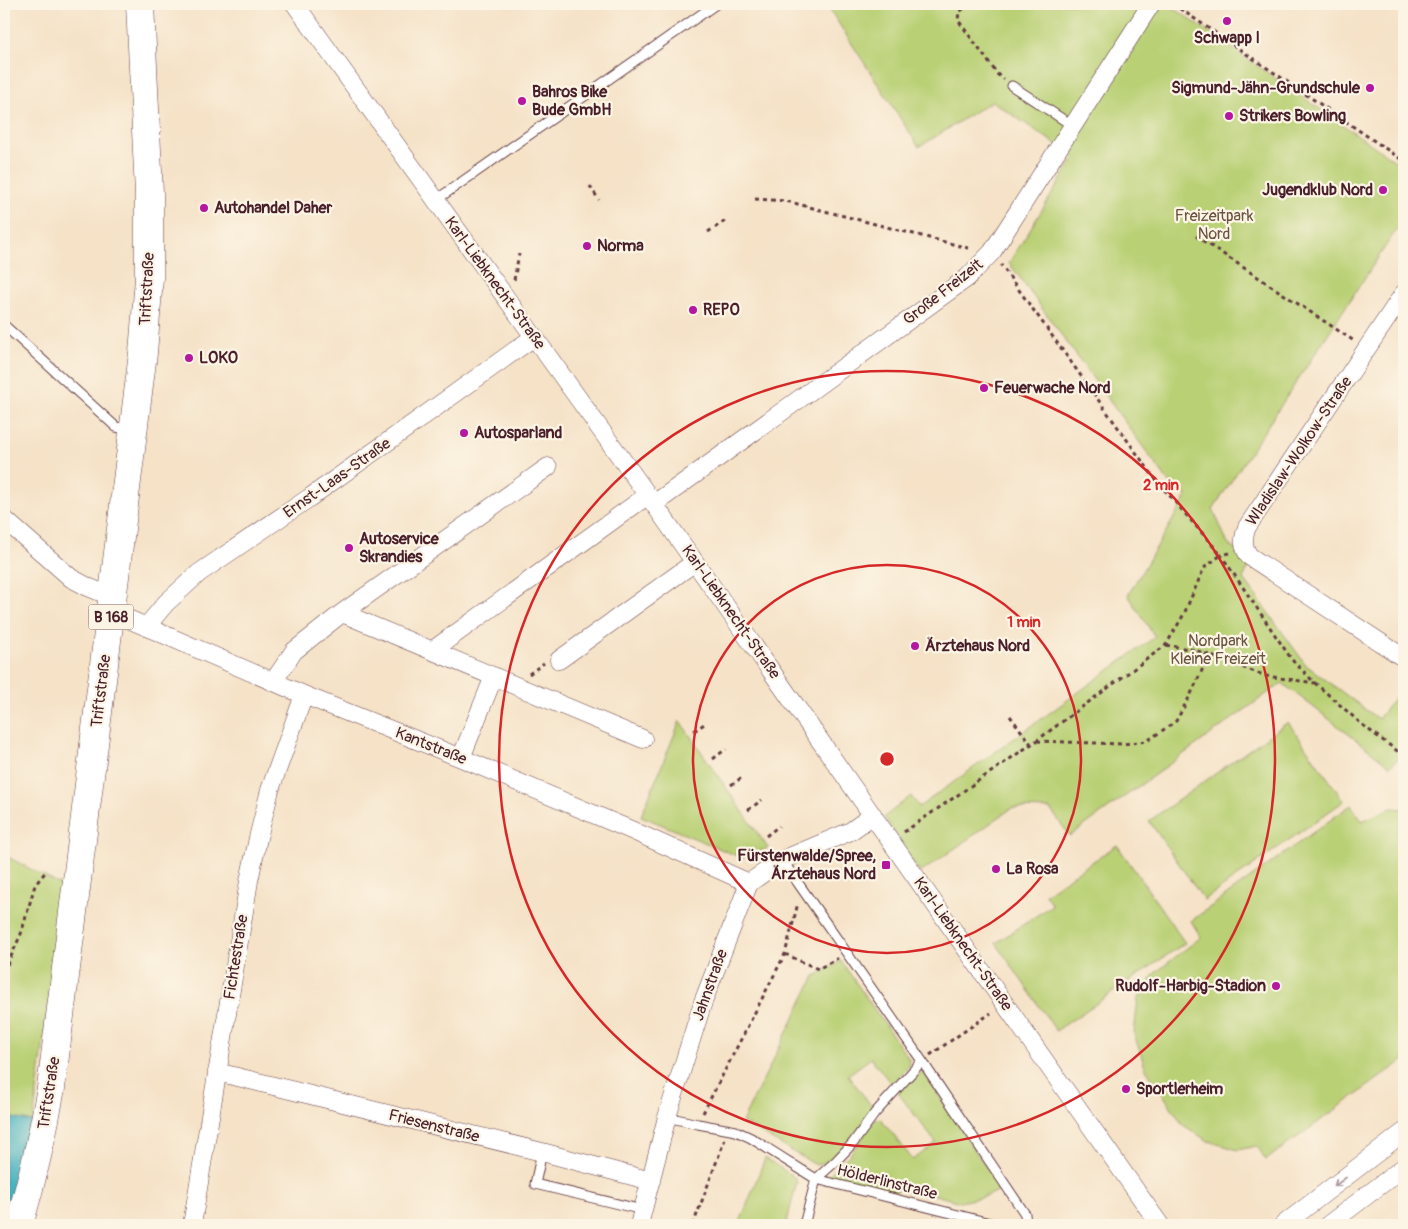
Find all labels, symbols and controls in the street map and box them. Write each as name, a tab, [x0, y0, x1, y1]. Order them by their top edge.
marker: Schwapp I	[1221, 15, 1233, 27]
place label: Schwapp I	[1194, 28, 1260, 48]
place label: Sigmund-Jähn-Grundschule	[1171, 78, 1361, 98]
place label: Bahros Bike Bude GmbH	[532, 82, 611, 120]
marker: Sigmund-Jähn-Grundschule	[1364, 82, 1376, 94]
marker: Bahros Bike Bude GmbH	[516, 95, 528, 107]
place label: Strikers Bowling	[1239, 106, 1346, 126]
marker: Strikers Bowling	[1223, 110, 1235, 122]
place label: Jugendklub Nord	[1262, 180, 1373, 200]
marker: Jugendklub Nord	[1377, 184, 1389, 196]
place label: Autohandel Daher	[214, 198, 332, 218]
marker: Autohandel Daher	[198, 202, 210, 214]
park label: Freizeitpark Nord	[1175, 206, 1254, 244]
street label: Karl-Liebknecht-Straße	[440, 213, 550, 353]
place label: Norma	[597, 236, 644, 256]
marker: Norma	[581, 240, 593, 252]
street label: Triftstraße	[135, 252, 159, 326]
street label: Große Freizeit	[899, 254, 987, 329]
place label: REPO	[703, 300, 740, 320]
marker: REPO	[687, 304, 699, 316]
place label: LOKO	[199, 348, 238, 368]
marker: LOKO	[183, 352, 195, 364]
street label: Wladislaw-Wolkow-Straße	[1242, 372, 1357, 530]
place label: Feuerwache Nord	[994, 378, 1111, 398]
marker: Feuerwache Nord	[978, 382, 990, 394]
place label: Autosparland	[474, 423, 563, 443]
marker: Autosparland	[458, 427, 470, 439]
street label: Ernst-Laas-Straße	[279, 433, 395, 522]
text: 2 min	[1143, 476, 1179, 495]
place label: Autoservice Skrandies	[359, 529, 440, 567]
street label: Karl-Liebknecht-Straße	[677, 541, 785, 683]
marker: Autoservice Skrandies	[343, 542, 355, 554]
road number: B 168	[88, 604, 134, 630]
text: 1 min	[1007, 613, 1041, 632]
park label: Nordpark Kleine Freizeit	[1170, 631, 1266, 669]
place label: Ärztehaus Nord	[925, 636, 1030, 656]
marker: Ärztehaus Nord	[909, 640, 921, 652]
street label: Triftstraße	[87, 653, 115, 729]
street label: Kantstraße	[392, 723, 470, 769]
centre of rings	[878, 750, 896, 768]
place label: Fürstenwalde/Spree, Ärztehaus Nord	[737, 846, 876, 884]
marker: Fürstenwalde/Spree, Ärztehaus Nord	[880, 859, 892, 871]
place label: La Rosa	[1006, 859, 1059, 879]
marker: La Rosa	[990, 863, 1002, 875]
street label: Karl-Liebknecht-Straße	[909, 873, 1017, 1015]
street label: Fichtestraße	[219, 913, 253, 1001]
street label: Jahnstraße	[688, 946, 732, 1024]
place label: Rudolf-Harbig-Stadion	[1115, 976, 1266, 996]
marker: Rudolf-Harbig-Stadion	[1270, 980, 1282, 992]
street label: Triftstraße	[33, 1055, 65, 1131]
place label: Sportlerheim	[1136, 1079, 1223, 1099]
marker: Sportlerheim	[1120, 1083, 1132, 1095]
street label: Friesenstraße	[387, 1105, 482, 1147]
street label: Hölderlinstraße	[835, 1160, 939, 1204]
one-way arrow	[1333, 1177, 1347, 1187]

